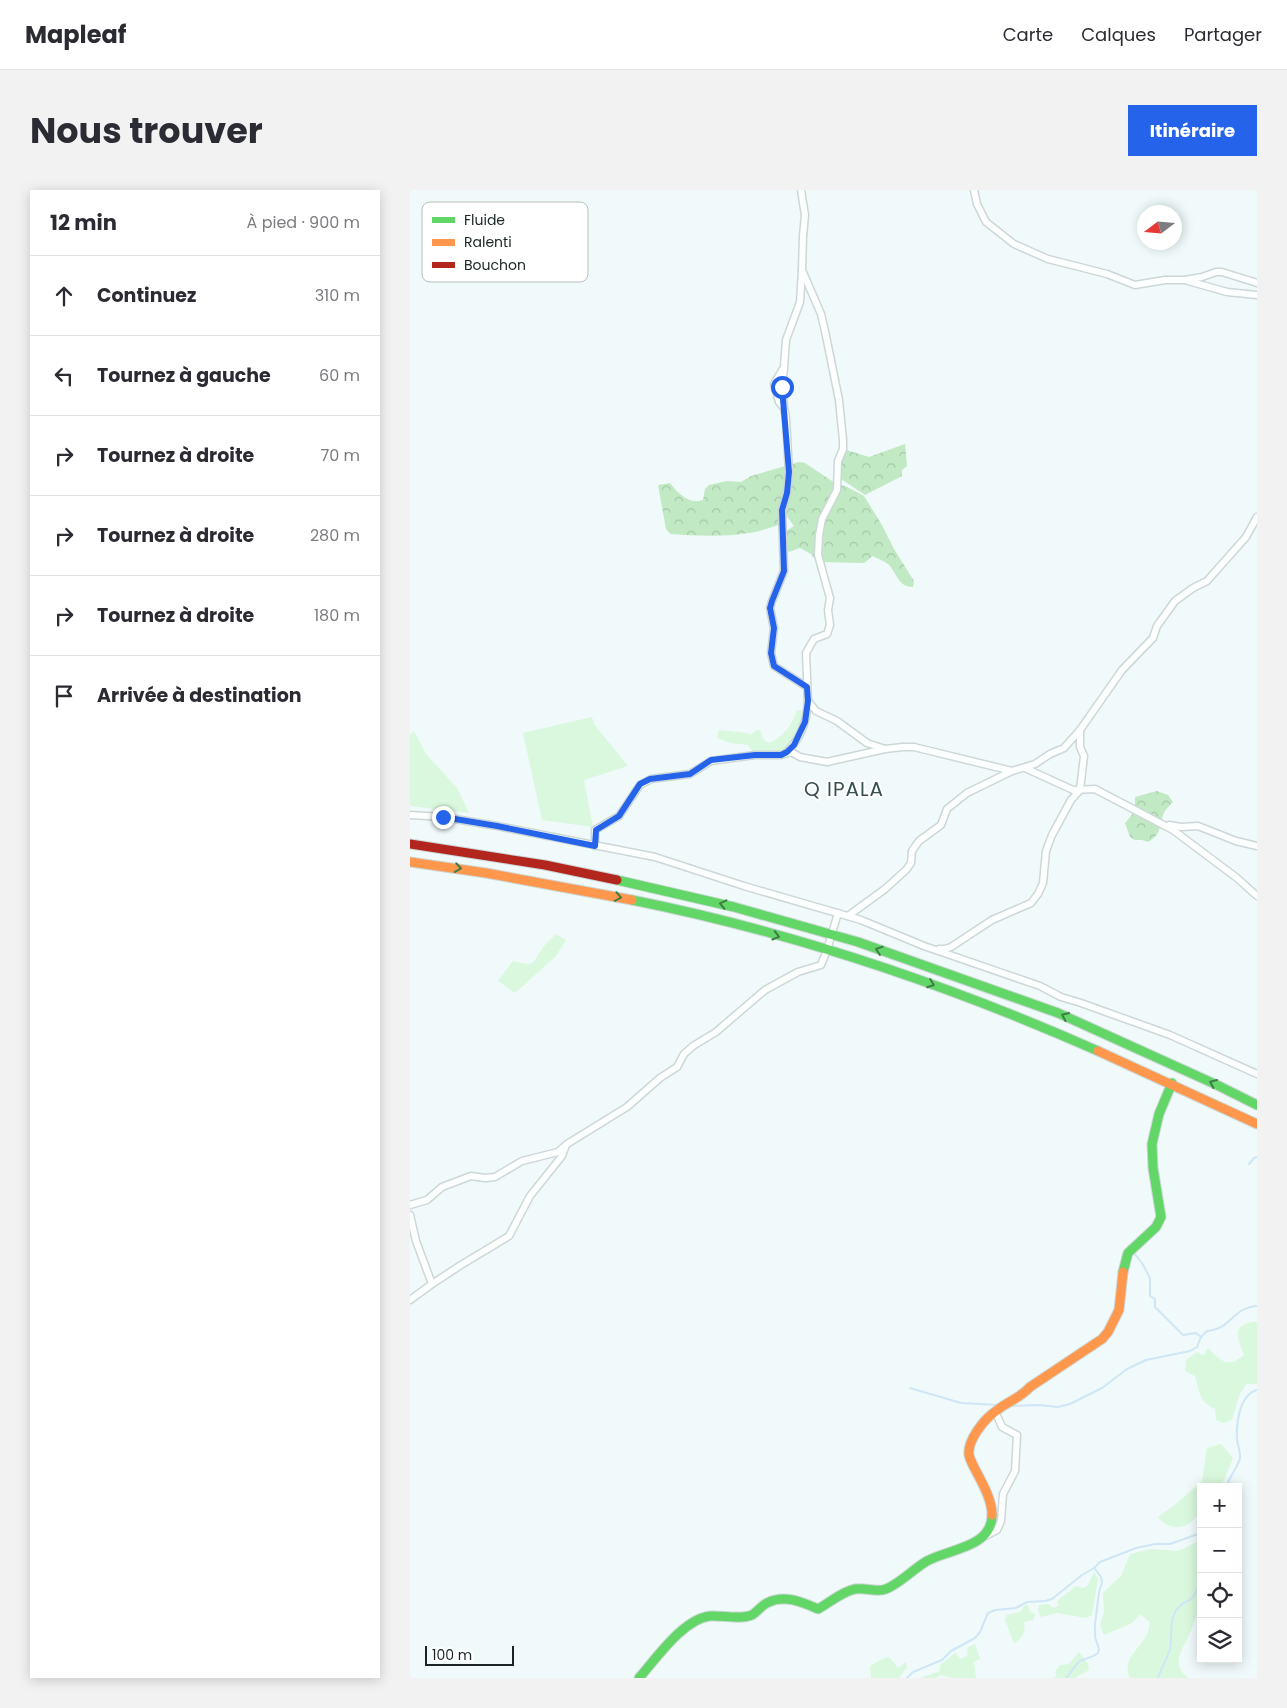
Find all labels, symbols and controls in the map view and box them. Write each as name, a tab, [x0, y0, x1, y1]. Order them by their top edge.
text: Mapleaf	[25, 18, 126, 51]
text: Carte	[1003, 22, 1053, 47]
text: Calques	[1081, 22, 1156, 47]
text: Partager	[1184, 22, 1262, 47]
button: Itinéraire	[1128, 105, 1257, 156]
text: Nous trouver	[30, 106, 263, 155]
legend	[422, 202, 588, 282]
north arrow	[1137, 205, 1182, 250]
text: 12 min	[50, 208, 117, 237]
text: Fluide	[464, 210, 505, 230]
text: À pied · 900 m	[247, 211, 360, 234]
text: Ralenti	[464, 232, 512, 252]
text: Bouchon	[464, 255, 526, 275]
icon: ahead	[50, 282, 78, 310]
text: Continuez	[97, 282, 196, 309]
text: 310 m	[315, 284, 360, 307]
icon: left	[50, 362, 78, 390]
text: Tournez à gauche	[97, 362, 271, 389]
text: 60 m	[319, 364, 360, 387]
route start	[771, 376, 794, 399]
icon: right	[50, 442, 78, 470]
text: Tournez à droite	[97, 442, 254, 469]
text: 70 m	[320, 444, 360, 467]
icon: right	[50, 522, 78, 550]
text: Tournez à droite	[97, 522, 254, 549]
text: 280 m	[310, 524, 360, 547]
icon: right	[50, 602, 78, 630]
text: Tournez à droite	[97, 602, 254, 629]
text: 180 m	[314, 604, 360, 627]
icon: arrive	[50, 682, 78, 710]
text: Arrivée à destination	[97, 682, 302, 709]
district label: Q IPALA	[804, 775, 884, 803]
route end	[432, 806, 455, 829]
one-way arrow	[454, 862, 463, 872]
one-way arrow	[614, 891, 623, 902]
one-way arrow	[719, 899, 728, 910]
one-way arrow	[771, 930, 780, 940]
one-way arrow	[875, 946, 884, 956]
one-way arrow	[926, 978, 935, 988]
one-way arrow	[1061, 1012, 1070, 1023]
one-way arrow	[1209, 1079, 1218, 1089]
map controls	[1197, 1483, 1242, 1663]
button: +	[1197, 1483, 1242, 1528]
button: −	[1197, 1528, 1242, 1573]
button: locate	[1197, 1573, 1242, 1618]
button: layers	[1197, 1618, 1242, 1663]
scale bar	[425, 1643, 514, 1666]
text: 100 m	[432, 1645, 472, 1665]

